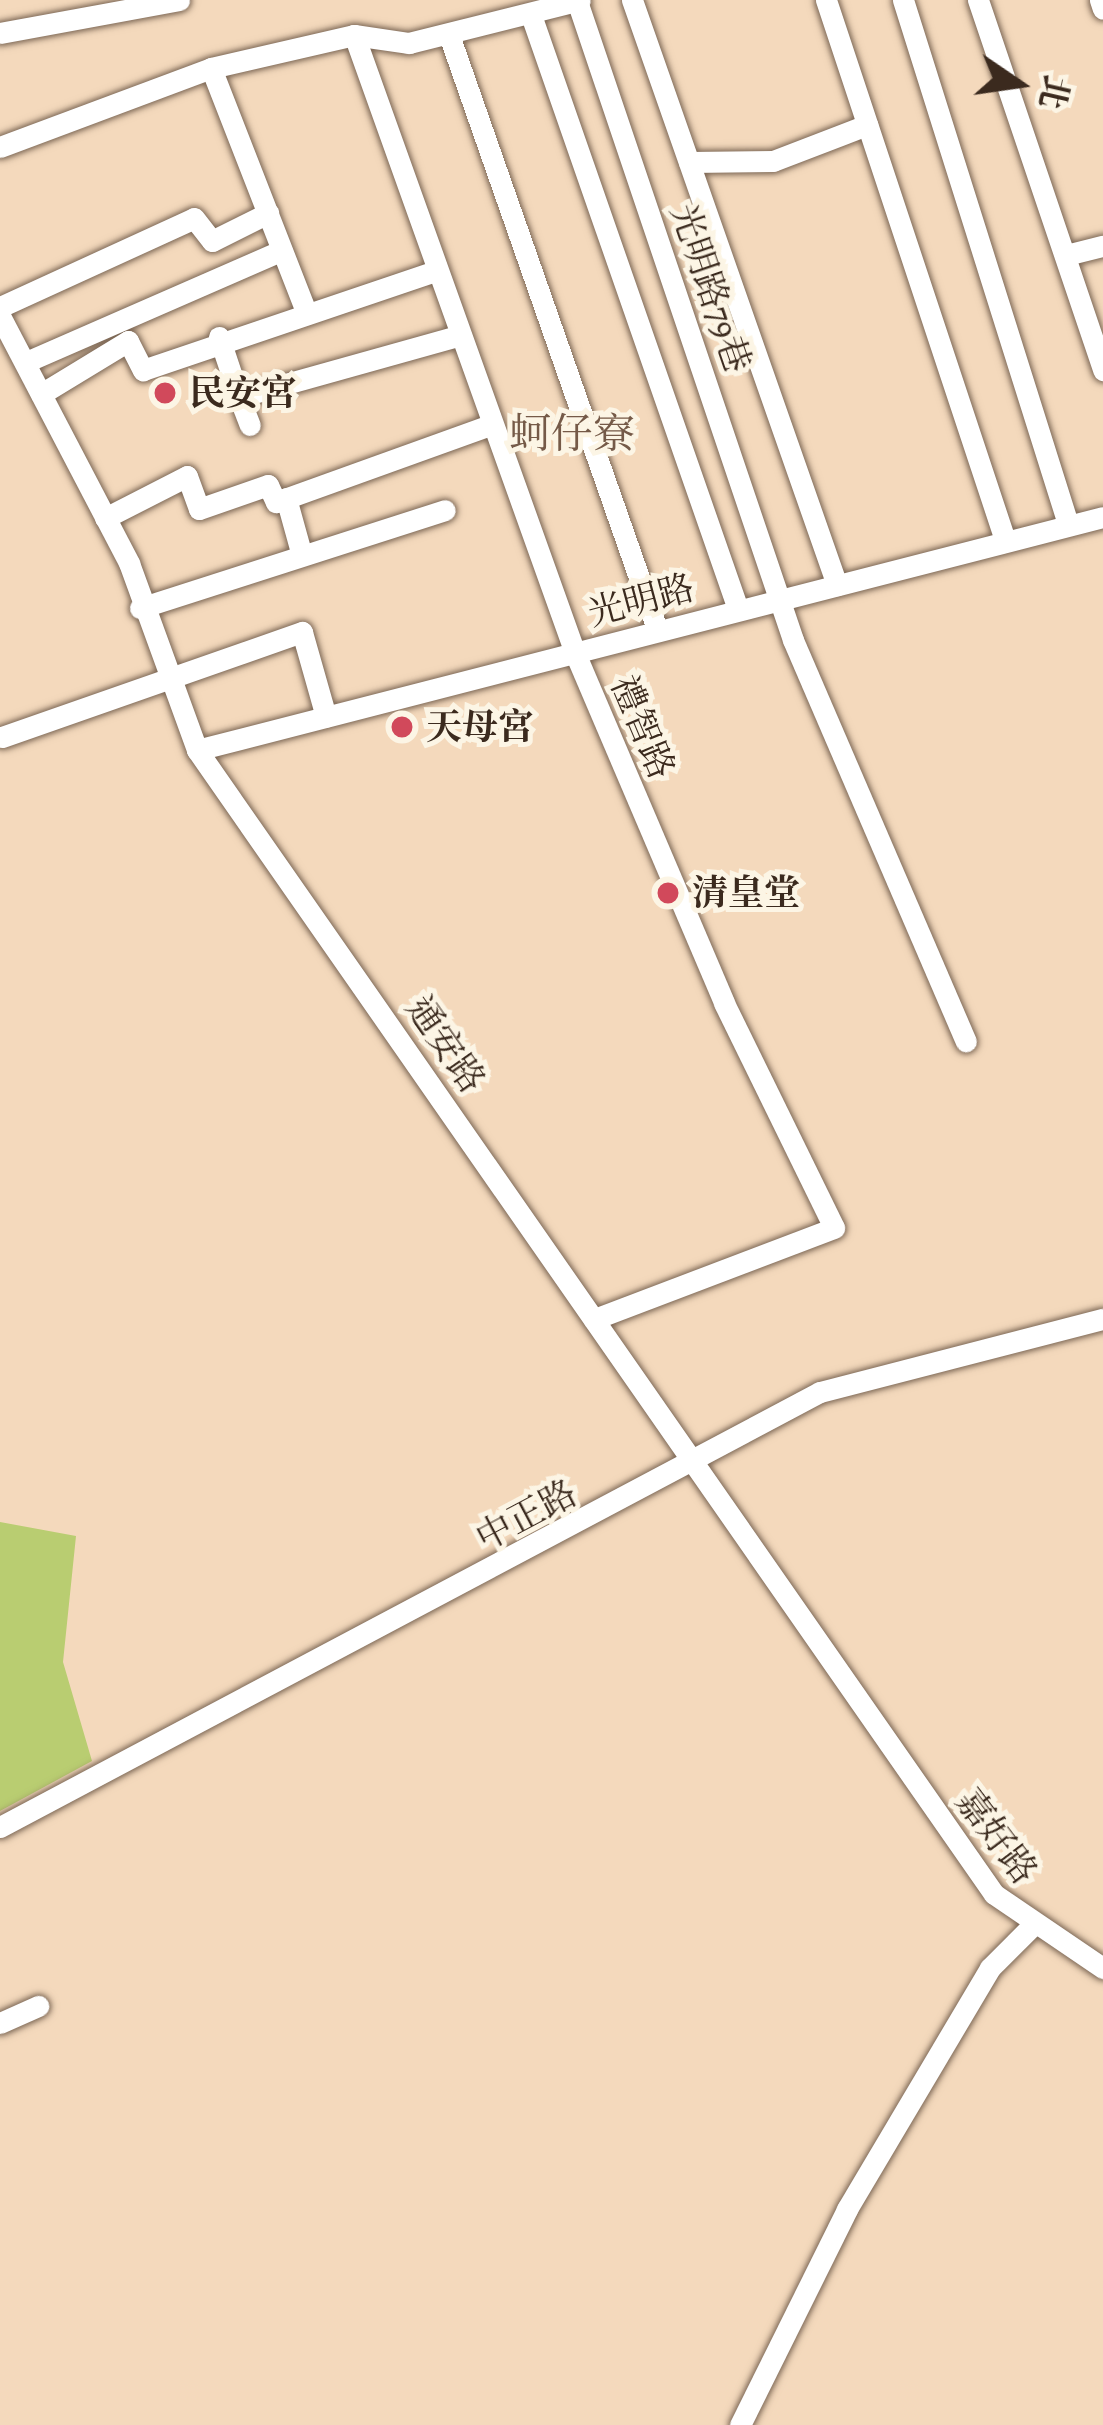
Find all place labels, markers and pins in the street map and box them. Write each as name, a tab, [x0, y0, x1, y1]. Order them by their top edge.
place label: 民安宮	[189, 371, 297, 415]
marker: 民安宮	[152, 380, 178, 406]
place label: 天母宮	[426, 705, 534, 749]
marker: 天母宮	[389, 714, 415, 740]
place label: 清皇堂	[692, 871, 800, 915]
marker: 清皇堂	[655, 880, 681, 906]

